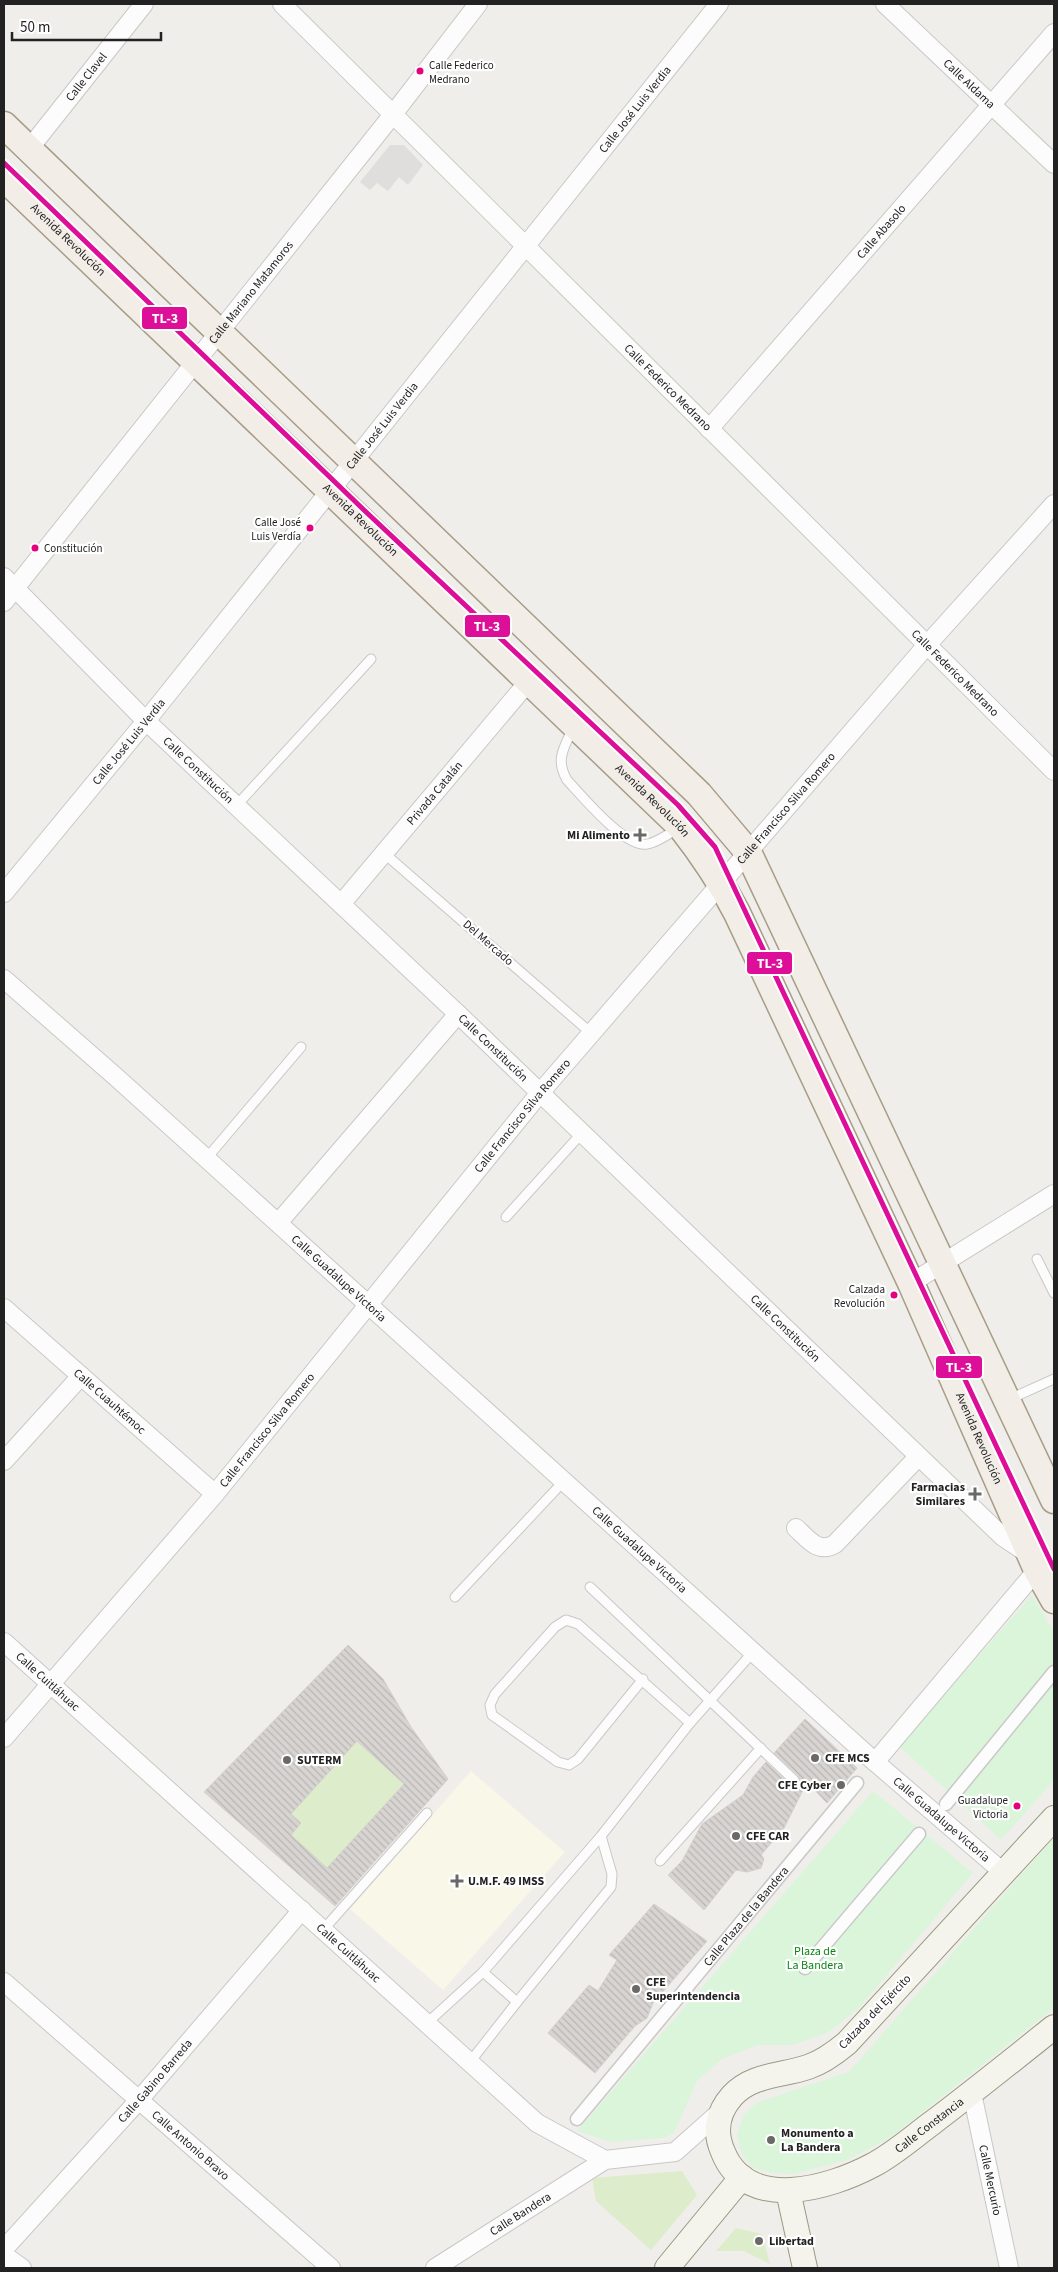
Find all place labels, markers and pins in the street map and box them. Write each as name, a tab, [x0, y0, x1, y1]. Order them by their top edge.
place label: Calle Federico Medrano	[429, 58, 494, 87]
marker: Calle Federico Medrano	[415, 66, 425, 76]
place label: Calle José Luis Verdía	[251, 515, 302, 544]
marker: Calle José Luis Verdía	[305, 523, 315, 533]
place label: Constitución	[44, 541, 102, 556]
marker: Constitución	[30, 543, 40, 553]
place label: Mi Alimento	[567, 827, 630, 844]
marker: Mi Alimento	[634, 829, 646, 841]
place label: Calzada Revolución	[834, 1282, 885, 1311]
marker: Calzada Revolución	[889, 1290, 899, 1300]
place label: Farmacias Similares	[911, 1479, 965, 1510]
marker: Farmacias Similares	[969, 1488, 981, 1500]
place label: CFE MCS	[825, 1750, 870, 1767]
place label: SUTERM	[297, 1752, 341, 1769]
marker: CFE MCS	[809, 1752, 821, 1764]
marker: SUTERM	[281, 1754, 293, 1766]
place label: CFE Cyber	[778, 1777, 831, 1794]
marker: CFE Cyber	[835, 1779, 847, 1791]
place label: Guadalupe Victoria	[958, 1793, 1009, 1822]
marker: Guadalupe Victoria	[1012, 1801, 1022, 1811]
place label: CFE CAR	[746, 1828, 790, 1845]
marker: CFE CAR	[730, 1830, 742, 1842]
place label: U.M.F. 49 IMSS	[468, 1873, 544, 1890]
marker: U.M.F. 49 IMSS	[450, 1874, 464, 1888]
place label: CFE Superintendencia	[646, 1974, 740, 2005]
marker: CFE Superintendencia	[630, 1983, 642, 1995]
place label: Monumento a La Bandera	[781, 2125, 854, 2156]
marker: Monumento a La Bandera	[765, 2134, 777, 2146]
place label: Libertad	[769, 2233, 814, 2250]
marker: Libertad	[753, 2235, 765, 2247]

